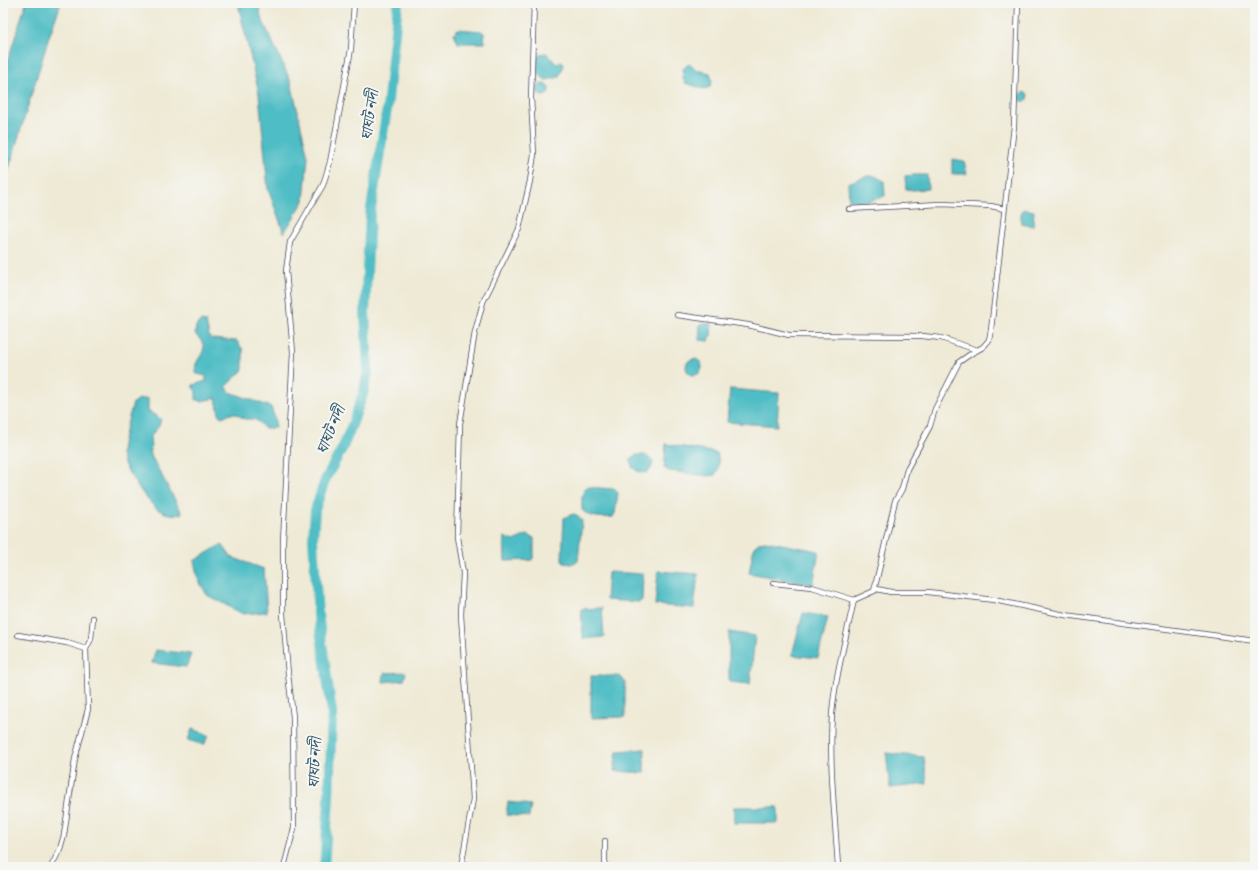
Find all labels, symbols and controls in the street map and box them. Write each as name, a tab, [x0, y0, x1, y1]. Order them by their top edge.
water label: ঘাঘট নদী	[356, 87, 385, 142]
water label: ঘাঘট নদী	[311, 401, 352, 458]
water label: ঘাঘট নদী	[303, 735, 327, 789]

